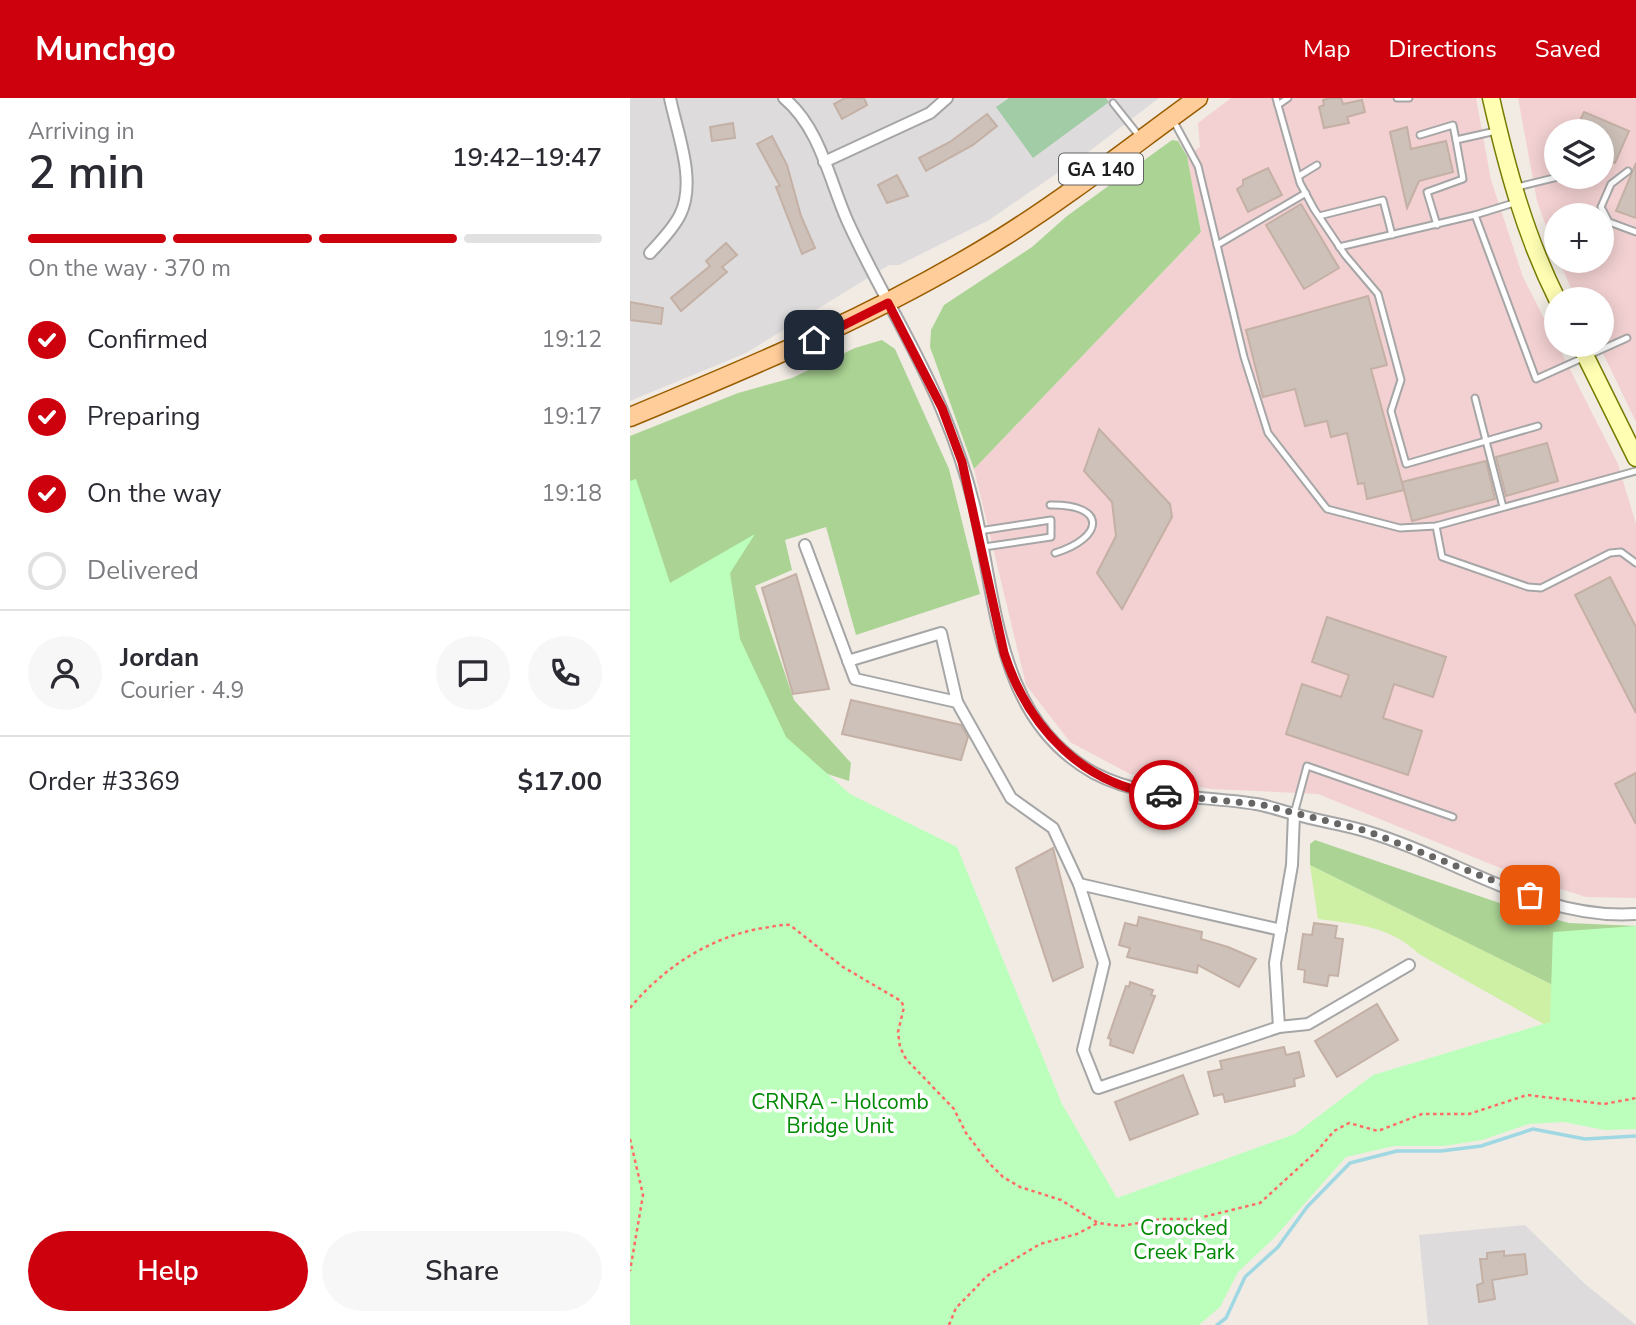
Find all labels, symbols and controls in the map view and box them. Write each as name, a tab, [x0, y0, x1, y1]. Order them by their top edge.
text: Munchgo	[35, 27, 176, 72]
text: Map	[1303, 33, 1350, 65]
text: Directions	[1388, 33, 1497, 65]
text: Saved	[1535, 33, 1601, 65]
text: Arriving in	[28, 116, 135, 147]
map controls	[1544, 119, 1614, 357]
button: layers	[1544, 119, 1614, 189]
text: 19:42–19:47	[452, 140, 602, 175]
text: 2 min	[28, 141, 145, 204]
road number: GA 140	[1059, 153, 1143, 184]
button: +	[1544, 203, 1614, 273]
text: On the way · 370 m	[28, 253, 231, 284]
button: −	[1544, 287, 1614, 357]
pin	[784, 310, 844, 370]
icon: check	[28, 321, 66, 359]
icon: home	[795, 321, 833, 359]
text: Confirmed	[87, 322, 208, 357]
text: 19:12	[542, 324, 602, 355]
icon: check	[28, 398, 66, 436]
text: Preparing	[87, 399, 200, 434]
text: 19:17	[542, 401, 602, 432]
icon: check	[28, 475, 66, 513]
text: On the way	[87, 476, 221, 511]
text: 19:18	[542, 478, 602, 509]
text: Delivered	[87, 553, 199, 588]
button: person	[28, 636, 102, 710]
button: chat	[436, 636, 510, 710]
button: phone	[528, 636, 602, 710]
text: Jordan	[120, 640, 199, 675]
text: Courier · 4.9	[120, 675, 244, 706]
courier	[1129, 760, 1199, 830]
text: Order #3369	[28, 764, 180, 799]
text: $17.00	[518, 764, 602, 799]
icon: car	[1145, 776, 1183, 814]
pin	[1500, 865, 1560, 925]
icon: bag	[1511, 876, 1549, 914]
park label: CRNRA - Holcomb Bridge Unit	[751, 1088, 929, 1140]
park label: Croocked Creek Park	[1133, 1214, 1235, 1266]
button: Help	[28, 1231, 308, 1311]
button: Share	[322, 1231, 602, 1311]

